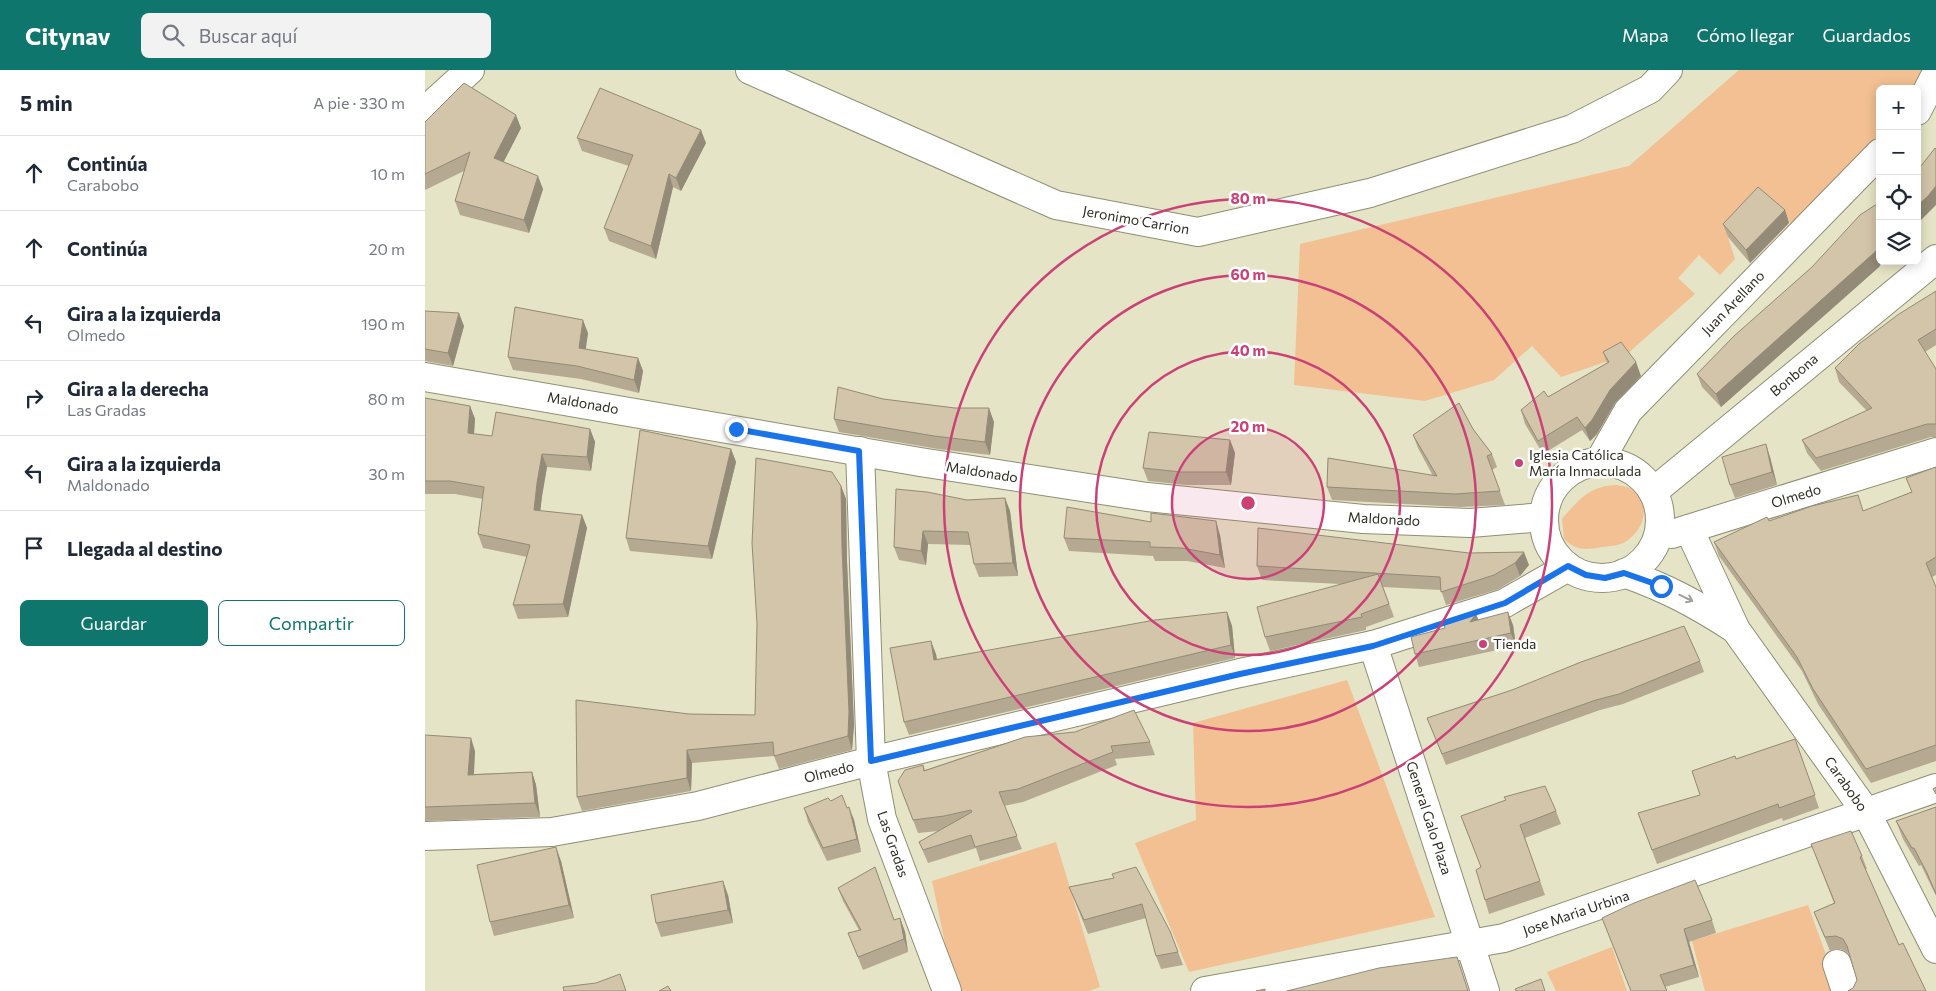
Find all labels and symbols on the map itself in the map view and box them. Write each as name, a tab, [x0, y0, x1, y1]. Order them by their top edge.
text: 80 m	[1230, 189, 1266, 207]
street label: Jeronimo Carrion	[1081, 202, 1191, 237]
text: 60 m	[1230, 265, 1266, 283]
street label: Juan Arellano	[1698, 267, 1768, 338]
text: 40 m	[1230, 341, 1266, 359]
street label: Bonbona	[1766, 350, 1821, 400]
street label: Maldonado	[546, 388, 620, 417]
text: 20 m	[1231, 417, 1265, 435]
route end	[725, 418, 748, 441]
place label: Iglesia Católica María Inmaculada	[1529, 446, 1641, 479]
street label: Maldonado	[945, 457, 1019, 486]
marker: Iglesia Católica María Inmaculada	[1513, 457, 1525, 469]
street label: Olmedo	[1769, 480, 1823, 511]
centre of rings	[1239, 494, 1257, 512]
street label: Maldonado	[1347, 508, 1421, 529]
route start	[1650, 575, 1673, 598]
one-way arrow	[1678, 594, 1693, 603]
place label: Tienda	[1493, 635, 1536, 652]
marker: Tienda	[1477, 638, 1489, 650]
street label: Carabobo	[1821, 753, 1871, 814]
street label: Olmedo	[802, 757, 856, 786]
street label: General Galo Plaza	[1403, 759, 1456, 877]
street label: Las Gradas	[874, 808, 913, 879]
street label: Jose Maria Urbina	[1520, 886, 1631, 939]

